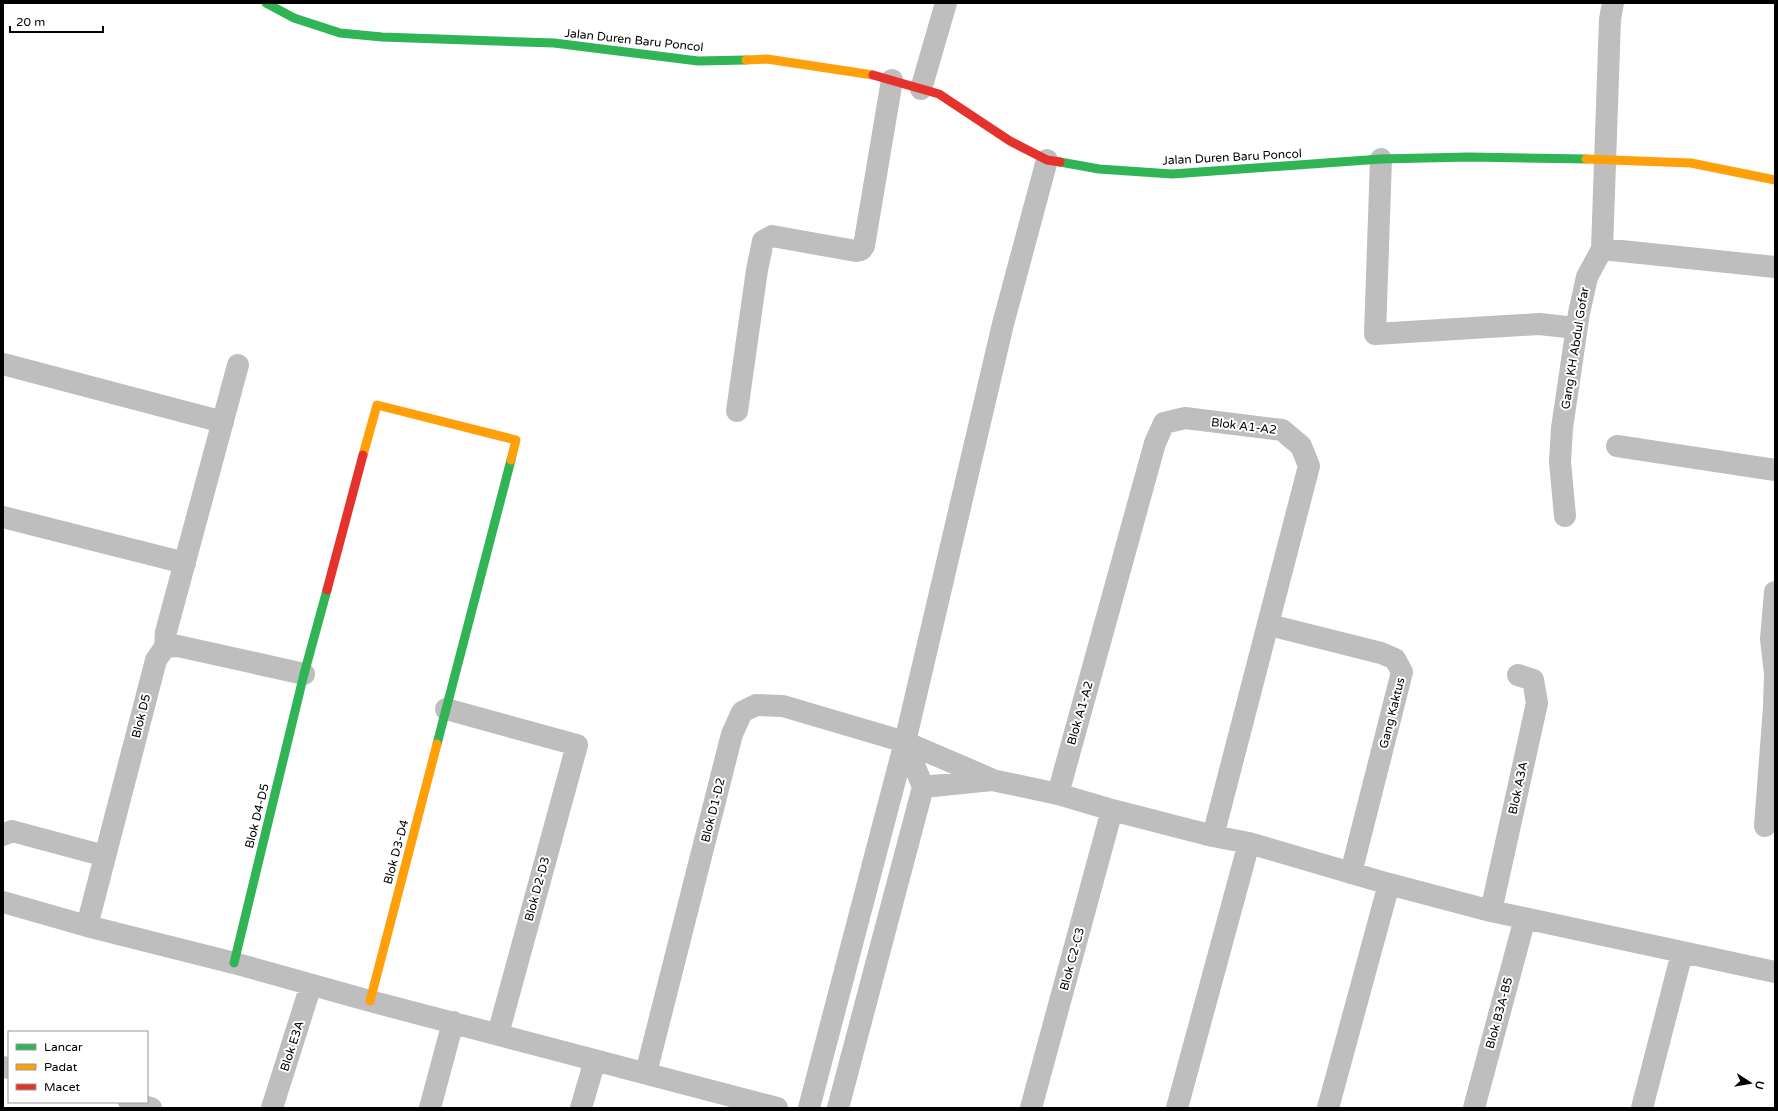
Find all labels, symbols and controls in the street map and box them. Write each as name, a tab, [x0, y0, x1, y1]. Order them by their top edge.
scale bar	[10, 8, 103, 34]
text: 20 m	[16, 15, 45, 29]
street label: Jalan Duren Baru Poncol	[564, 26, 704, 54]
street label: Jalan Duren Baru Poncol	[1162, 146, 1302, 168]
street label: Gang KH Abdul Gofar	[1558, 285, 1592, 410]
street label: Blok A1-A2	[1210, 415, 1278, 437]
street label: Gang Kaktus	[1376, 676, 1408, 750]
street label: Blok A1-A2	[1064, 679, 1096, 747]
street label: Blok D5	[129, 693, 153, 739]
street label: Blok A3A	[1506, 760, 1530, 816]
street label: Blok D1-D2	[698, 776, 728, 844]
street label: Blok D4-D5	[242, 782, 272, 850]
street label: Blok D3-D4	[381, 818, 411, 886]
street label: Blok D2-D3	[522, 855, 552, 923]
street label: Blok C2-C3	[1057, 926, 1087, 992]
street label: Blok B3A-B5	[1483, 976, 1515, 1050]
street label: Blok E3A	[277, 1019, 307, 1073]
legend	[8, 1031, 148, 1103]
text: Lancar	[44, 1040, 83, 1054]
text: Padat	[44, 1060, 78, 1074]
north arrow	[1730, 1063, 1770, 1103]
text: Macet	[44, 1080, 80, 1094]
text: U	[1752, 1080, 1767, 1090]

